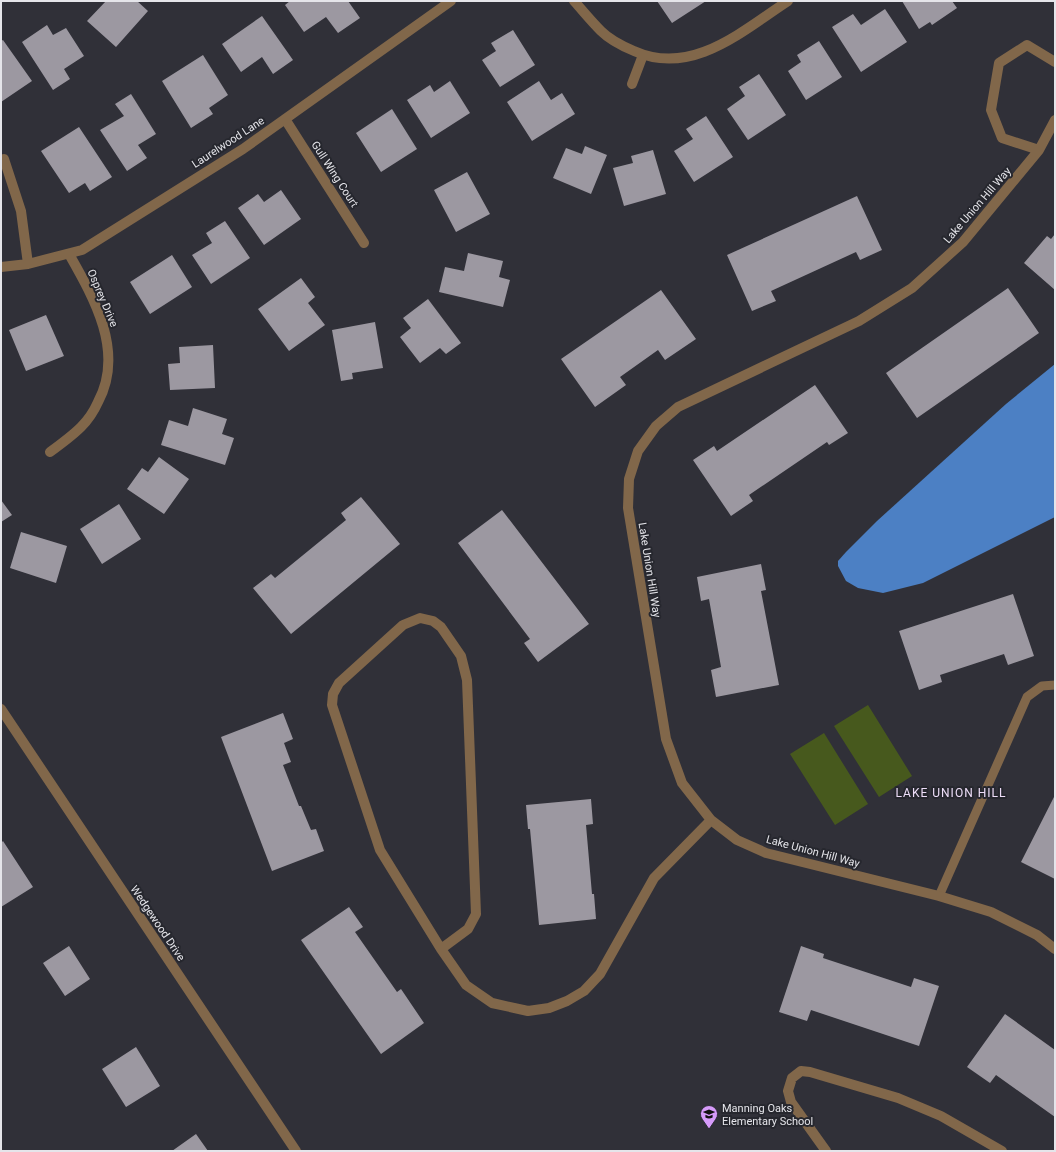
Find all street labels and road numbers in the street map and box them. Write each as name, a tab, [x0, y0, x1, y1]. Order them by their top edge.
street label: Laurelwood Lane	[190, 114, 267, 171]
street label: Gull Wing Court	[308, 139, 361, 210]
street label: Lake Union Hill Way	[941, 164, 1014, 246]
street label: Osprey Drive	[85, 267, 121, 329]
street label: Lake Union Hill Way	[636, 522, 664, 619]
street label: Lake Union Hill Way	[765, 833, 862, 870]
street label: Wedgewood Drive	[128, 883, 188, 964]

